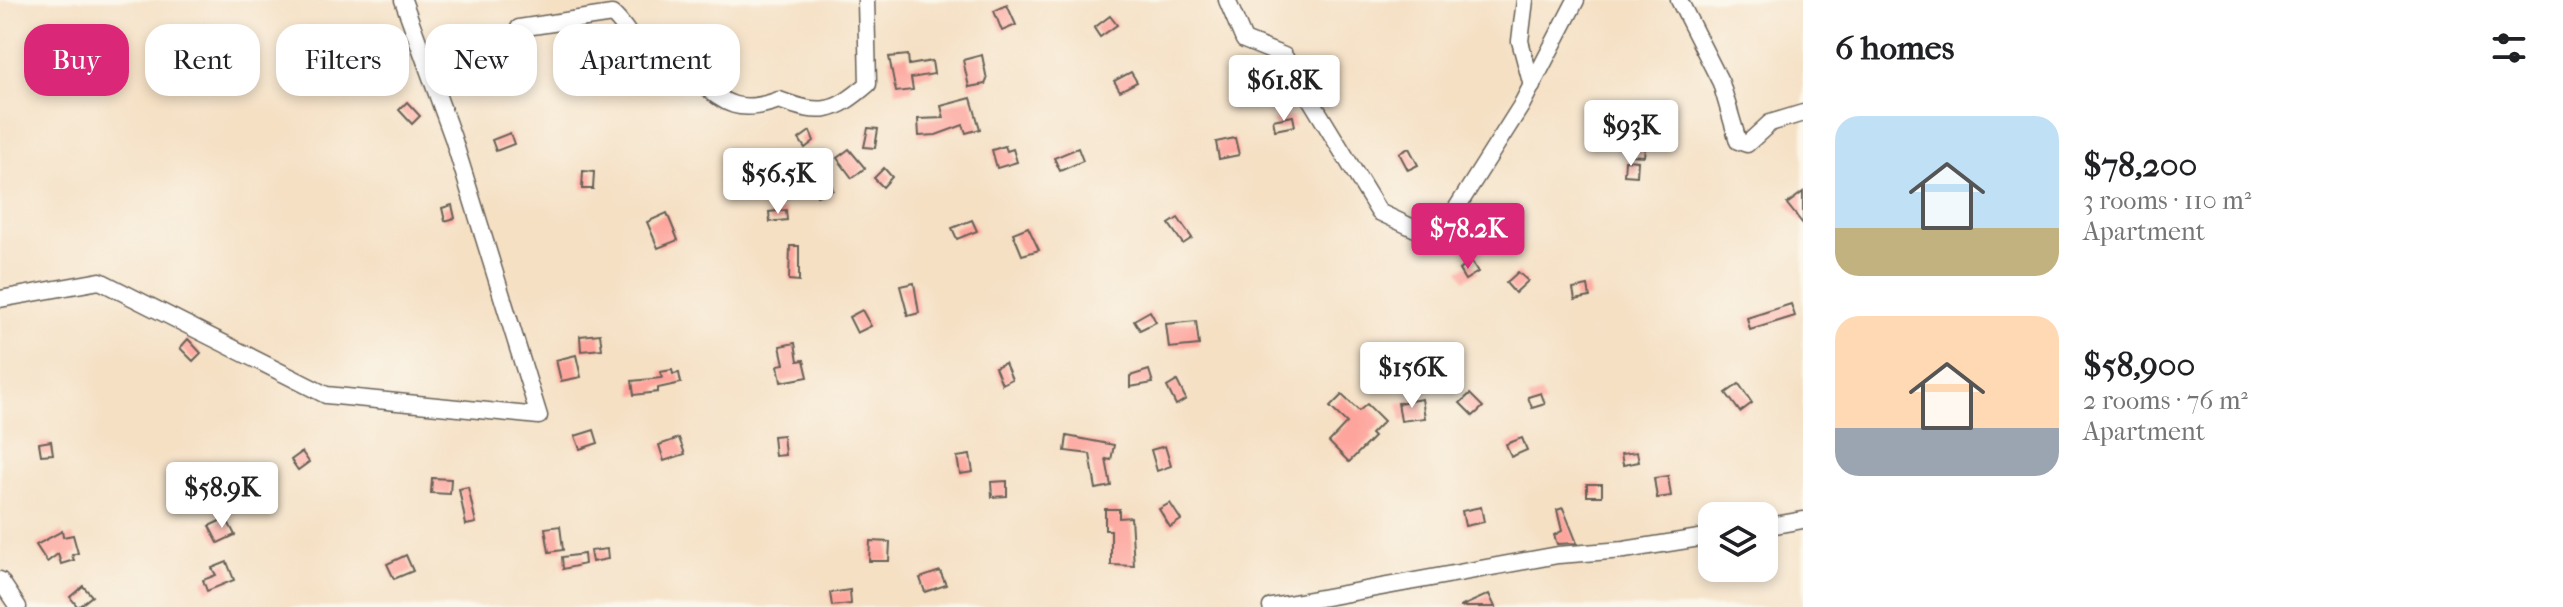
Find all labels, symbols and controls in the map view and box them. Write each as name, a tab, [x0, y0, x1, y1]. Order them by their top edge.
chip: Buy	[24, 24, 129, 96]
chip: Rent	[145, 24, 260, 96]
chip: Filters	[276, 24, 409, 96]
chip: New	[425, 24, 537, 96]
chip: Apartment	[553, 24, 740, 96]
icon: filters	[2487, 26, 2531, 70]
text: 6 homes	[1835, 28, 1954, 68]
pin: $61.8K	[1219, 55, 1349, 123]
text: $61.8K	[1247, 65, 1321, 96]
pin: $93K	[1584, 100, 1678, 168]
text: $93K	[1602, 110, 1660, 141]
text: $78,200	[2083, 145, 2197, 185]
pin: $56.5K	[713, 148, 843, 216]
icon: home	[1899, 148, 1995, 244]
text: $56.5K	[741, 158, 815, 189]
text: 3 rooms · 110 m²	[2083, 185, 2251, 216]
pin: $78.2K	[1403, 203, 1533, 271]
text: $78.2K	[1429, 213, 1507, 244]
text: Apartment	[2083, 216, 2205, 247]
pin: $156K	[1356, 342, 1468, 410]
text: $58,900	[2083, 345, 2195, 385]
icon: home	[1899, 348, 1995, 444]
text: $156K	[1378, 352, 1446, 383]
text: 2 rooms · 76 m²	[2083, 385, 2248, 416]
text: Apartment	[2083, 416, 2205, 447]
pin: $58.9K	[157, 462, 287, 530]
text: $58.9K	[184, 472, 260, 503]
map controls	[1698, 502, 1778, 582]
button: layers	[1698, 502, 1778, 582]

